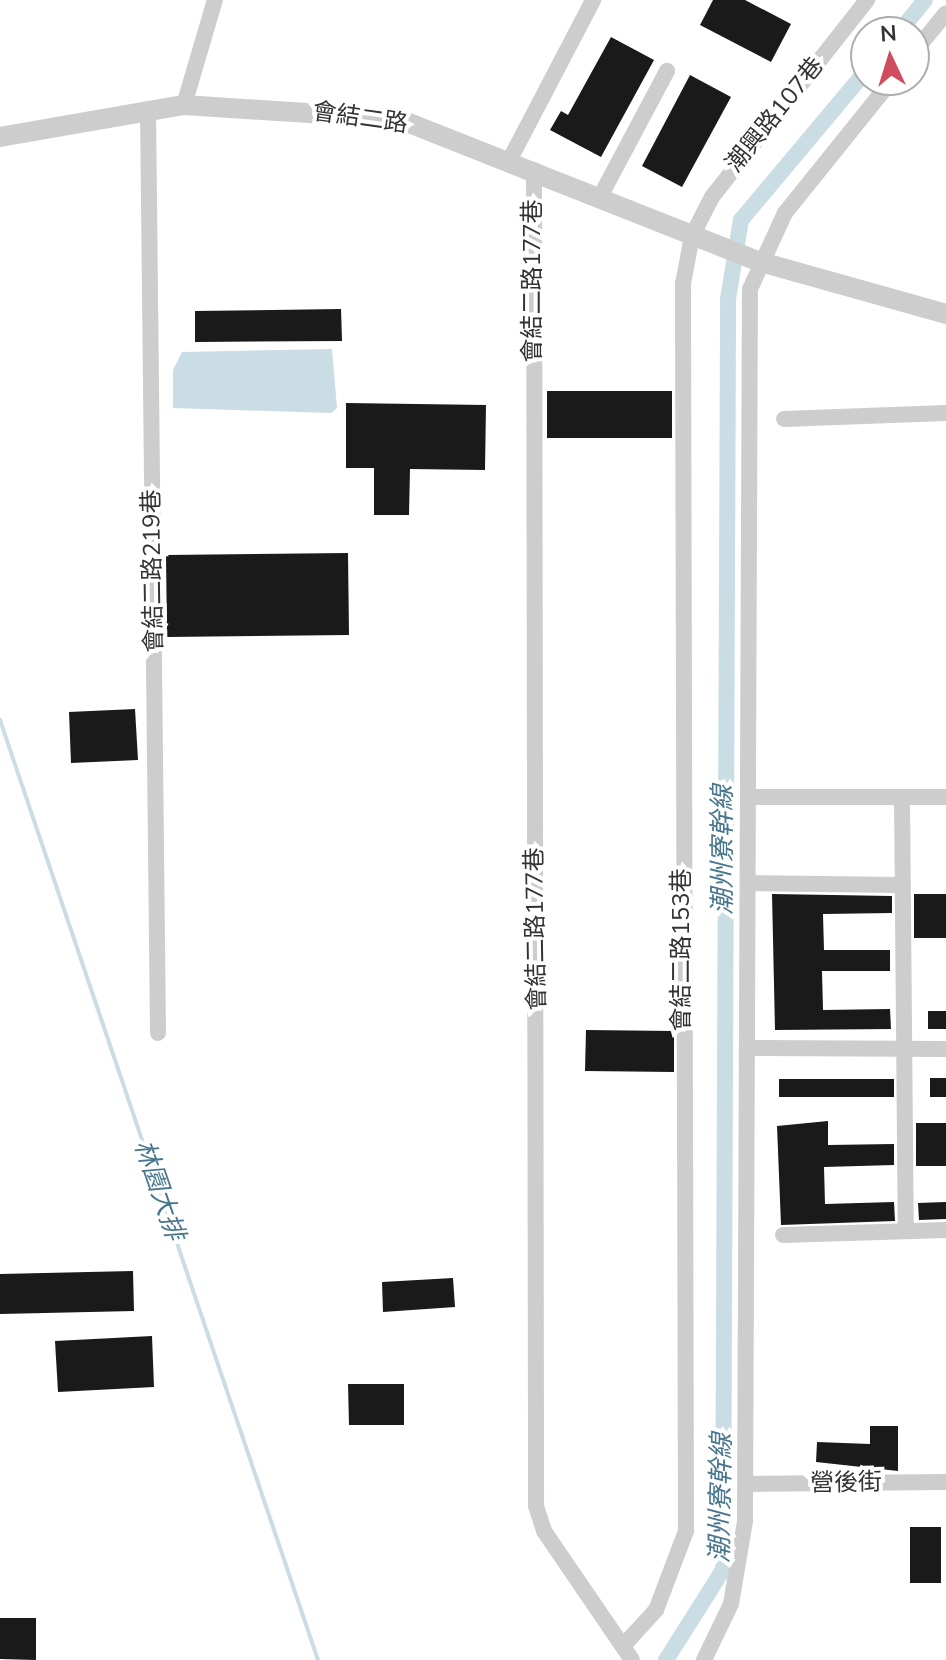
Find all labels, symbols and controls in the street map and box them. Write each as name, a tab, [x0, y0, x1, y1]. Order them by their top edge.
north arrow	[850, 16, 930, 96]
text: N	[879, 19, 898, 50]
street label: 潮興路107巷	[720, 52, 830, 178]
street label: 會結二路	[310, 97, 410, 139]
street label: 會結二路177巷	[519, 199, 547, 363]
street label: 會結二路219巷	[137, 489, 169, 653]
water label: 潮州寮幹線	[707, 785, 739, 915]
street label: 會結二路177巷	[520, 847, 552, 1011]
street label: 會結二路153巷	[668, 868, 696, 1032]
water label: 林園大排	[127, 1136, 191, 1244]
water label: 潮州寮幹線	[704, 1433, 738, 1563]
street label: 營後街	[810, 1468, 882, 1498]

